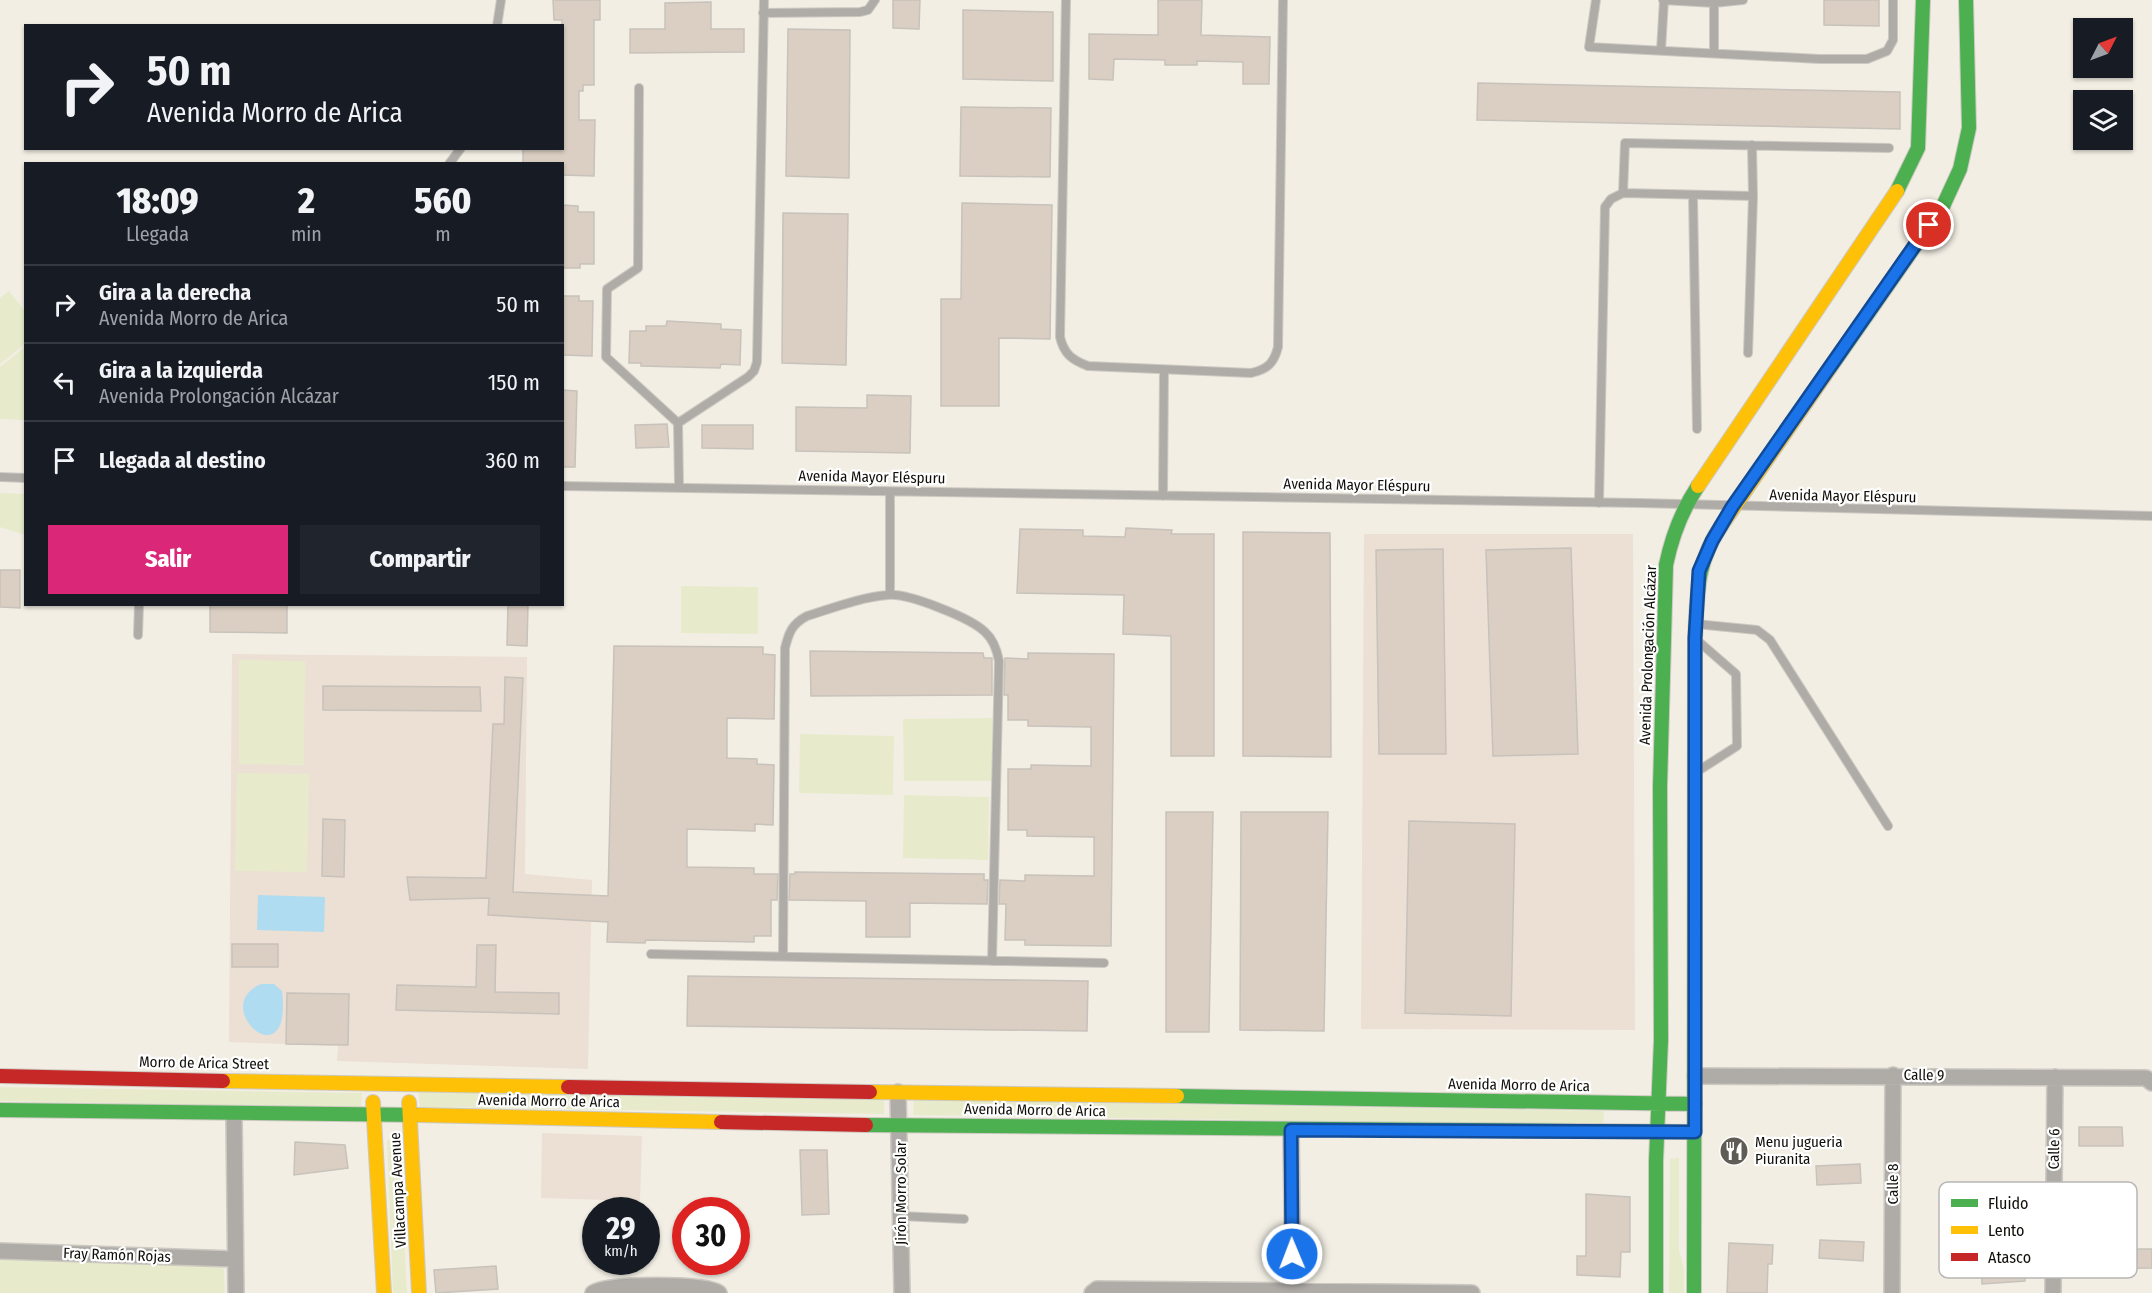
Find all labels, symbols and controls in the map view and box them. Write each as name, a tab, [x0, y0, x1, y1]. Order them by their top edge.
north arrow	[2073, 18, 2133, 78]
map controls	[2073, 18, 2133, 150]
text: 50 m	[147, 46, 231, 96]
icon: right	[48, 48, 126, 126]
button: layers	[2073, 90, 2133, 150]
text: Avenida Morro de Arica	[147, 97, 403, 129]
text: 18:09	[116, 179, 198, 223]
text: 2	[298, 179, 315, 223]
text: 560	[414, 179, 472, 223]
pin	[1903, 199, 1954, 250]
icon: arrive	[1912, 208, 1945, 241]
text: Llegada	[126, 222, 189, 246]
text: min	[291, 222, 322, 246]
text: m	[435, 222, 451, 246]
text: Gira a la derecha	[99, 279, 251, 306]
icon: right	[48, 288, 81, 321]
text: 50 m	[496, 291, 540, 318]
text: Avenida Morro de Arica	[99, 306, 288, 330]
text: Gira a la izquierda	[99, 357, 263, 384]
icon: left	[48, 366, 81, 399]
text: 150 m	[488, 369, 540, 396]
text: Avenida Prolongación Alcázar	[99, 384, 339, 408]
icon: arrive	[48, 444, 81, 477]
text: Llegada al destino	[99, 447, 266, 474]
text: 360 m	[486, 447, 540, 474]
street label: Avenida Mayor Eléspuru	[798, 467, 946, 487]
street label: Avenida Mayor Eléspuru	[1283, 475, 1431, 495]
street label: Avenida Mayor Eléspuru	[1769, 486, 1917, 506]
button: Salir	[48, 525, 288, 594]
button: Compartir	[300, 525, 540, 594]
street label: Avenida Prolongación Alcázar	[1636, 564, 1660, 745]
street label: Morro de Arica Street	[139, 1053, 269, 1073]
street label: Calle 9	[1903, 1066, 1945, 1084]
street label: Avenida Morro de Arica	[1448, 1075, 1590, 1095]
street label: Avenida Morro de Arica	[478, 1091, 620, 1111]
street label: Avenida Morro de Arica	[964, 1100, 1106, 1120]
street label: Calle 6	[2045, 1128, 2063, 1170]
street label: Villacampa Avenue	[386, 1132, 410, 1248]
place label: Menu jugueria Piuranita	[1755, 1133, 1843, 1168]
restaurant icon: Menu jugueria Piuranita	[1718, 1135, 1750, 1167]
street label: Jirón Morro Solar	[892, 1140, 910, 1245]
street label: Calle 8	[1884, 1164, 1902, 1204]
legend	[1939, 1182, 2137, 1278]
text: Fluido	[1988, 1194, 2028, 1213]
speed limit sign: 30	[672, 1197, 750, 1275]
text: 29	[606, 1211, 636, 1247]
text: Lento	[1988, 1221, 2024, 1240]
position arrow	[1260, 1222, 1324, 1286]
text: km/h	[604, 1242, 638, 1260]
street label: Fray Ramón Rojas	[63, 1244, 171, 1266]
text: Atasco	[1988, 1248, 2031, 1267]

